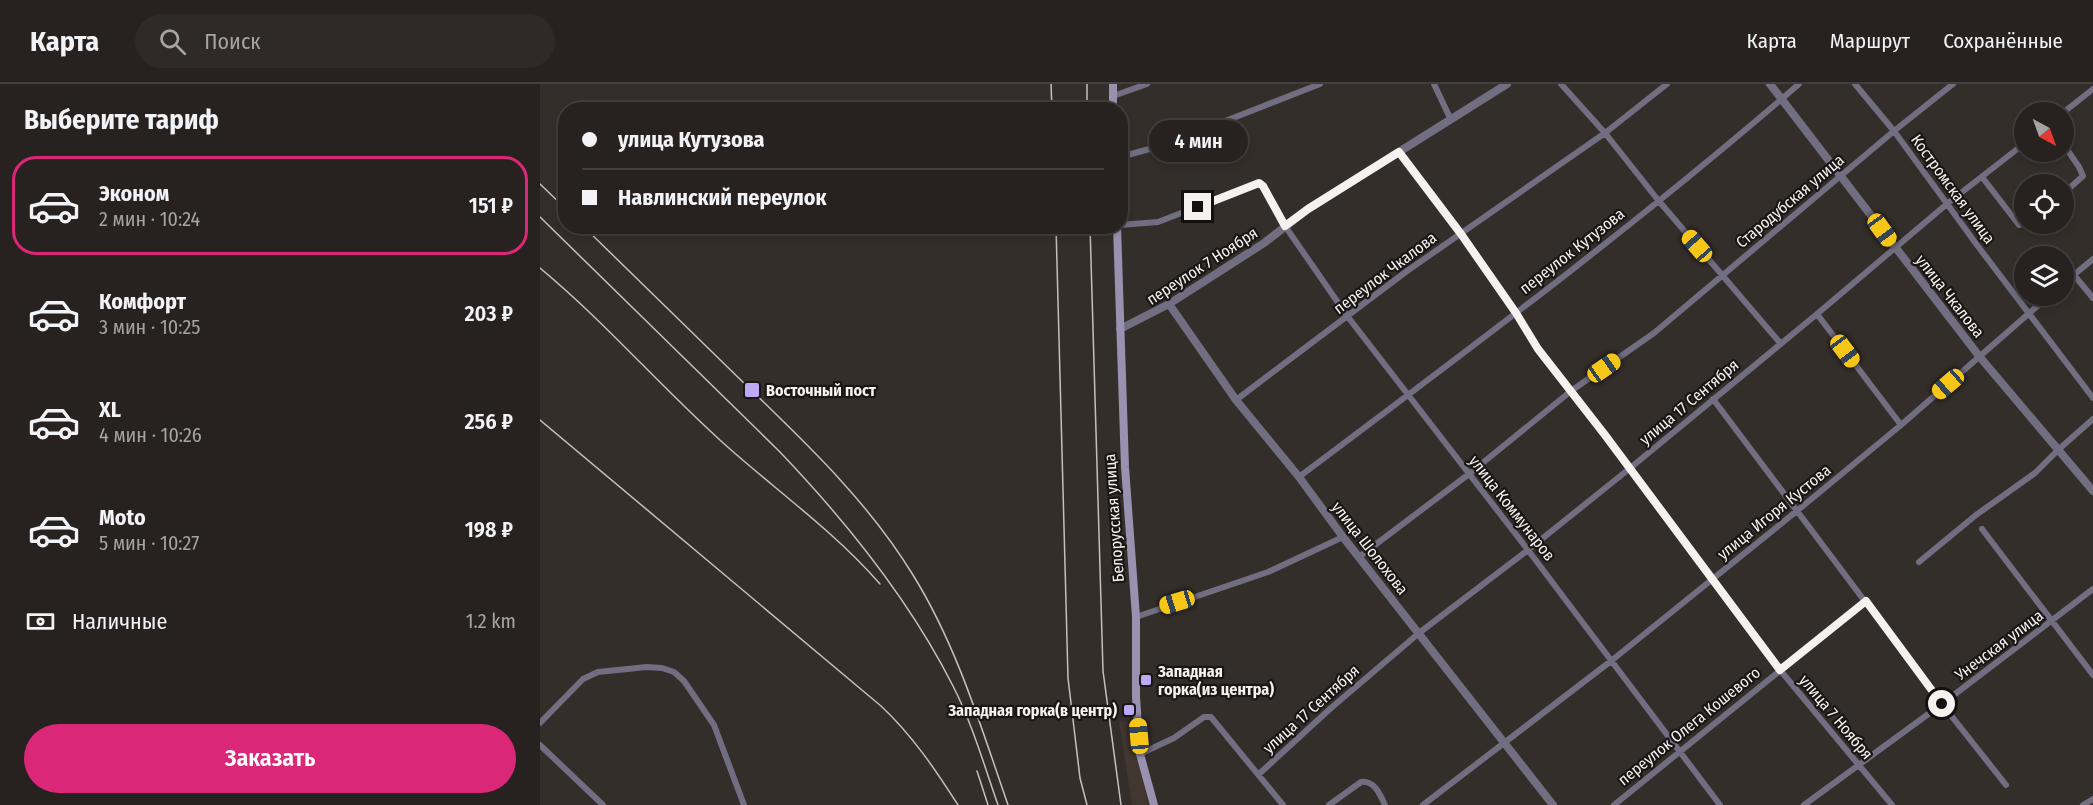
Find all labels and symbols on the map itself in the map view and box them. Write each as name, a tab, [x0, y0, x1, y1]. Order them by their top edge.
north arrow	[2014, 102, 2074, 162]
callout: 4 мин	[1148, 120, 1248, 162]
street label: Костромская улица	[1907, 131, 1999, 247]
street label: Стародубская улица	[1732, 150, 1848, 252]
route end	[1184, 193, 1211, 220]
street label: переулок Кутузова	[1516, 204, 1628, 298]
car	[1864, 210, 1900, 250]
street label: переулок 7 Ноября	[1143, 223, 1261, 309]
car	[1678, 227, 1716, 265]
street label: переулок Чкалова	[1330, 228, 1440, 318]
street label: улица Чкалова	[1912, 251, 1988, 341]
car	[1827, 331, 1863, 371]
car	[1584, 350, 1624, 386]
street label: улица 17 Сентября	[1636, 355, 1742, 449]
car	[1929, 365, 1967, 403]
marker: Восточный пост	[743, 381, 761, 399]
place label: Восточный пост	[766, 381, 876, 400]
street label: улица Коммунаров	[1465, 452, 1559, 564]
street label: Белорусская улица	[1100, 453, 1128, 583]
street label: улица Игоря Кустова	[1713, 460, 1835, 564]
street label: улица Шолохова	[1328, 498, 1412, 598]
car	[1157, 588, 1197, 616]
street label: Унечская улица	[1950, 606, 2047, 685]
street label: улица 17 Сентября	[1259, 661, 1363, 757]
place label: Западная горка(из центра)	[1157, 662, 1274, 699]
street label: переулок Олега Кошевого	[1614, 663, 1764, 789]
street label: улица 7 Ноября	[1795, 671, 1877, 763]
marker: Западная горка(из центра)	[1139, 673, 1153, 687]
route start	[1928, 690, 1955, 717]
place label: Западная горка(в центр)	[947, 701, 1117, 720]
marker: Западная горка(в центр)	[1122, 703, 1136, 717]
car	[1128, 717, 1150, 755]

